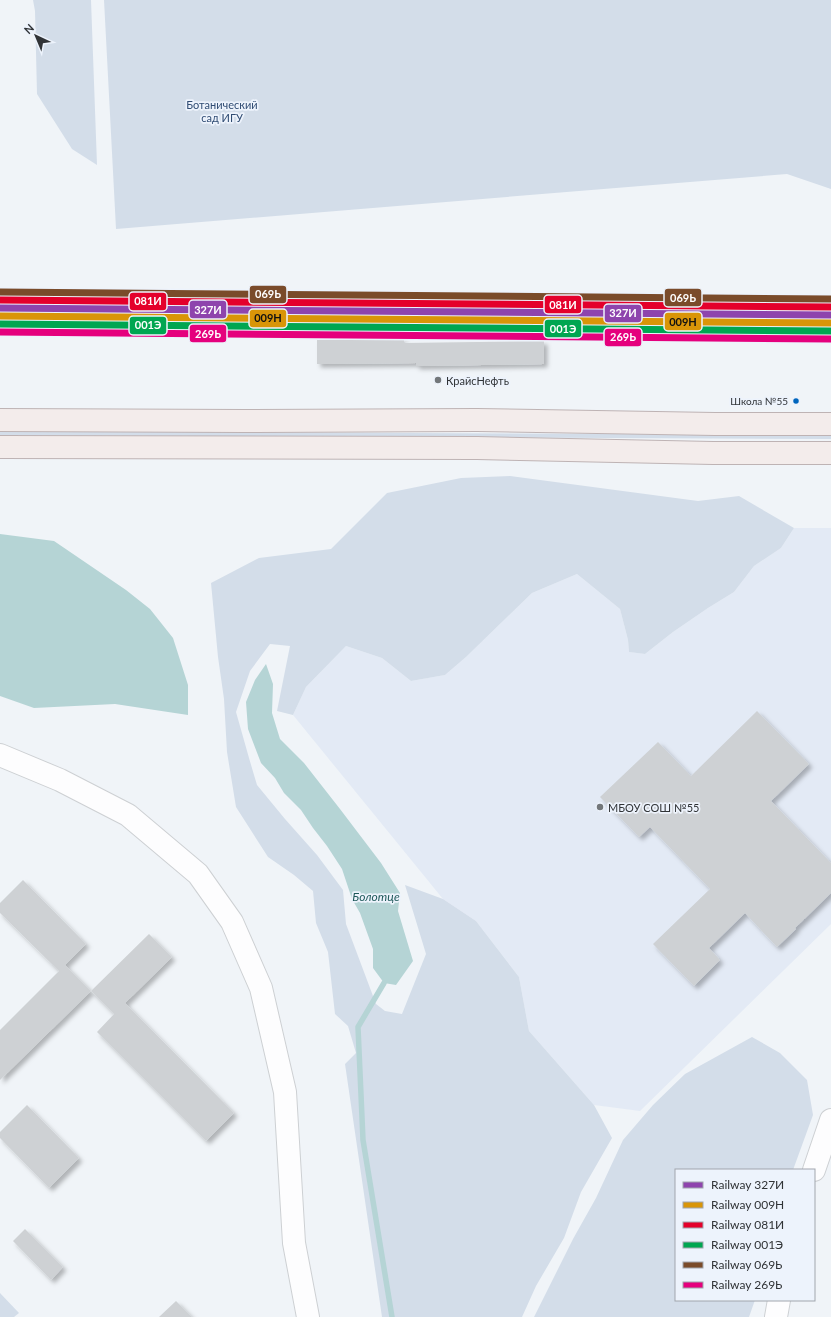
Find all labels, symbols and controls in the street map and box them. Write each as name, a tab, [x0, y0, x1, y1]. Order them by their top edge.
north arrow	[16, 16, 56, 56]
text: N	[21, 21, 36, 36]
park label: Ботанический сад ИГУ	[186, 98, 258, 124]
line badge: 069Ь	[249, 285, 287, 304]
text: 069Ь	[255, 287, 281, 300]
line badge: 069Ь	[664, 288, 702, 307]
text: 069Ь	[670, 291, 696, 304]
line badge: 081И	[129, 292, 167, 311]
text: 081И	[134, 294, 162, 307]
line badge: 081И	[544, 295, 582, 314]
text: 081И	[549, 298, 577, 311]
line badge: 327И	[189, 300, 227, 319]
text: 327И	[194, 303, 222, 316]
line badge: 327И	[604, 304, 642, 323]
text: 327И	[609, 306, 637, 319]
line badge: 009Н	[249, 309, 287, 328]
text: 009Н	[254, 311, 282, 324]
line badge: 009Н	[664, 312, 702, 331]
text: 009Н	[669, 315, 697, 328]
line badge: 001Э	[129, 316, 167, 335]
text: 001Э	[135, 318, 161, 331]
line badge: 001Э	[544, 319, 582, 338]
text: 001Э	[550, 322, 576, 335]
line badge: 269Ь	[189, 324, 227, 343]
text: 269Ь	[195, 327, 221, 340]
line badge: 269Ь	[604, 328, 642, 347]
text: 269Ь	[610, 330, 636, 343]
place label: КрайсНефть	[446, 374, 509, 387]
marker: КрайсНефть	[433, 375, 443, 385]
place label: Школа №55	[730, 395, 788, 407]
marker: Школа №55	[791, 396, 801, 406]
place label: МБОУ СОШ №55	[608, 801, 699, 814]
marker: МБОУ СОШ №55	[595, 802, 605, 812]
water label: Болотце	[352, 889, 400, 904]
legend	[675, 1169, 815, 1301]
text: Railway 327И	[711, 1177, 784, 1192]
text: Railway 009Н	[711, 1197, 784, 1212]
text: Railway 081И	[711, 1217, 784, 1232]
text: Railway 001Э	[711, 1237, 783, 1252]
text: Railway 069Ь	[711, 1257, 782, 1272]
text: Railway 269Ь	[711, 1277, 782, 1292]

